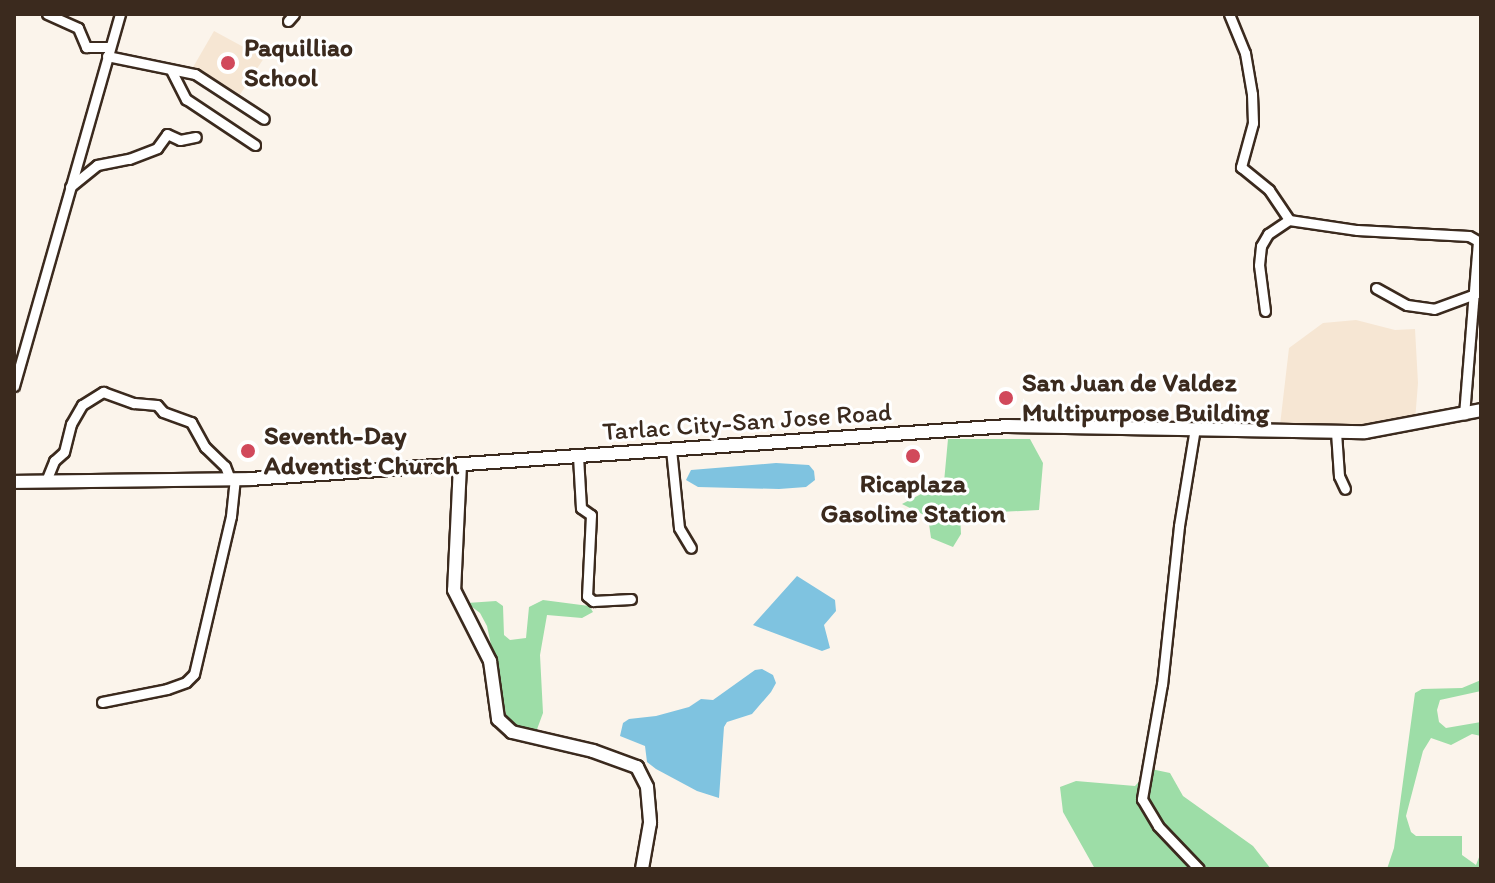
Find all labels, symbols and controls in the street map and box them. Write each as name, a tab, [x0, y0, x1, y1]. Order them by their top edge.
place label: Paquilliao School	[244, 32, 353, 94]
marker: Paquilliao School	[219, 54, 237, 72]
place label: San Juan de Valdez Multipurpose Building	[1022, 367, 1269, 428]
marker: San Juan de Valdez Multipurpose Building	[997, 389, 1015, 407]
street label: Tarlac City-San Jose Road	[602, 396, 892, 448]
place label: Seventh-Day Adventist Church	[264, 420, 459, 482]
marker: Seventh-Day Adventist Church	[239, 442, 257, 460]
marker: Ricaplaza Gasoline Station	[904, 447, 922, 465]
place label: Ricaplaza Gasoline Station	[820, 468, 1006, 530]

